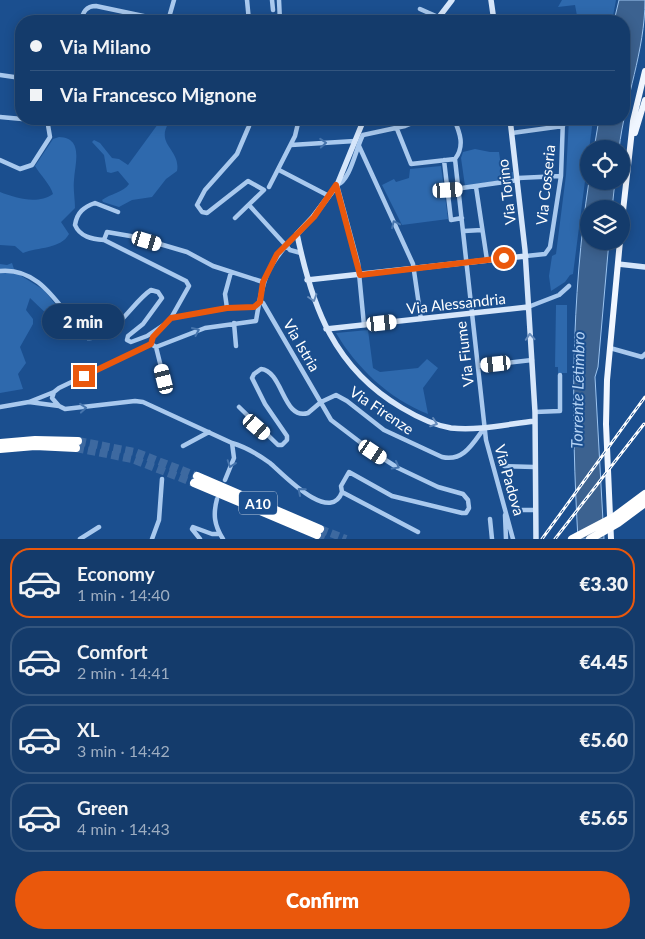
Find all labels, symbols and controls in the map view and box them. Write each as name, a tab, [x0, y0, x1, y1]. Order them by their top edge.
text: Via Milano	[60, 35, 151, 58]
text: Via Francesco Mignone	[60, 83, 257, 106]
one-way arrow	[319, 138, 327, 149]
map controls	[580, 140, 630, 250]
button: locate	[580, 140, 630, 190]
street label: Via Cosseria	[532, 144, 558, 226]
street label: Via Torino	[493, 158, 519, 226]
car	[432, 182, 463, 198]
button: layers	[580, 200, 630, 250]
one-way arrow	[391, 220, 401, 229]
car	[130, 229, 163, 253]
route start	[493, 247, 515, 269]
street label: Via Alessandria	[405, 289, 507, 317]
one-way arrow	[307, 294, 317, 302]
callout: 2 min	[43, 304, 125, 338]
text: 2 min	[63, 312, 103, 331]
car	[366, 314, 397, 332]
street label: Via Istria	[280, 316, 324, 374]
street label: Via Fiume	[451, 320, 477, 388]
one-way arrow	[191, 327, 200, 338]
water label: Torrente Letimbro	[566, 331, 588, 449]
one-way arrow	[525, 333, 536, 341]
car	[480, 355, 511, 373]
car	[153, 363, 174, 395]
route end	[73, 365, 95, 387]
street label: Via Firenze	[347, 382, 417, 438]
one-way arrow	[79, 402, 87, 413]
car	[240, 411, 273, 443]
one-way arrow	[429, 417, 438, 427]
car	[356, 437, 389, 467]
street label: Via Padova	[491, 442, 529, 518]
one-way arrow	[227, 459, 237, 467]
one-way arrow	[391, 460, 400, 470]
one-way arrow	[298, 487, 307, 496]
road number: A10	[239, 492, 277, 514]
icon: car	[17, 561, 62, 606]
text: Economy	[77, 562, 155, 585]
text: €3.30	[579, 572, 628, 595]
text: 1 min · 14:40	[77, 585, 170, 604]
icon: car	[17, 639, 62, 684]
text: Comfort	[77, 640, 148, 663]
text: €4.45	[579, 650, 628, 673]
text: 2 min · 14:41	[77, 663, 170, 682]
icon: car	[17, 717, 62, 762]
text: XL	[77, 718, 100, 741]
text: €5.60	[579, 728, 628, 751]
text: 3 min · 14:42	[77, 741, 170, 760]
icon: car	[17, 795, 62, 840]
text: Green	[77, 796, 128, 819]
text: €5.65	[579, 806, 628, 829]
text: 4 min · 14:43	[77, 819, 170, 838]
button: Confirm	[15, 871, 630, 929]

